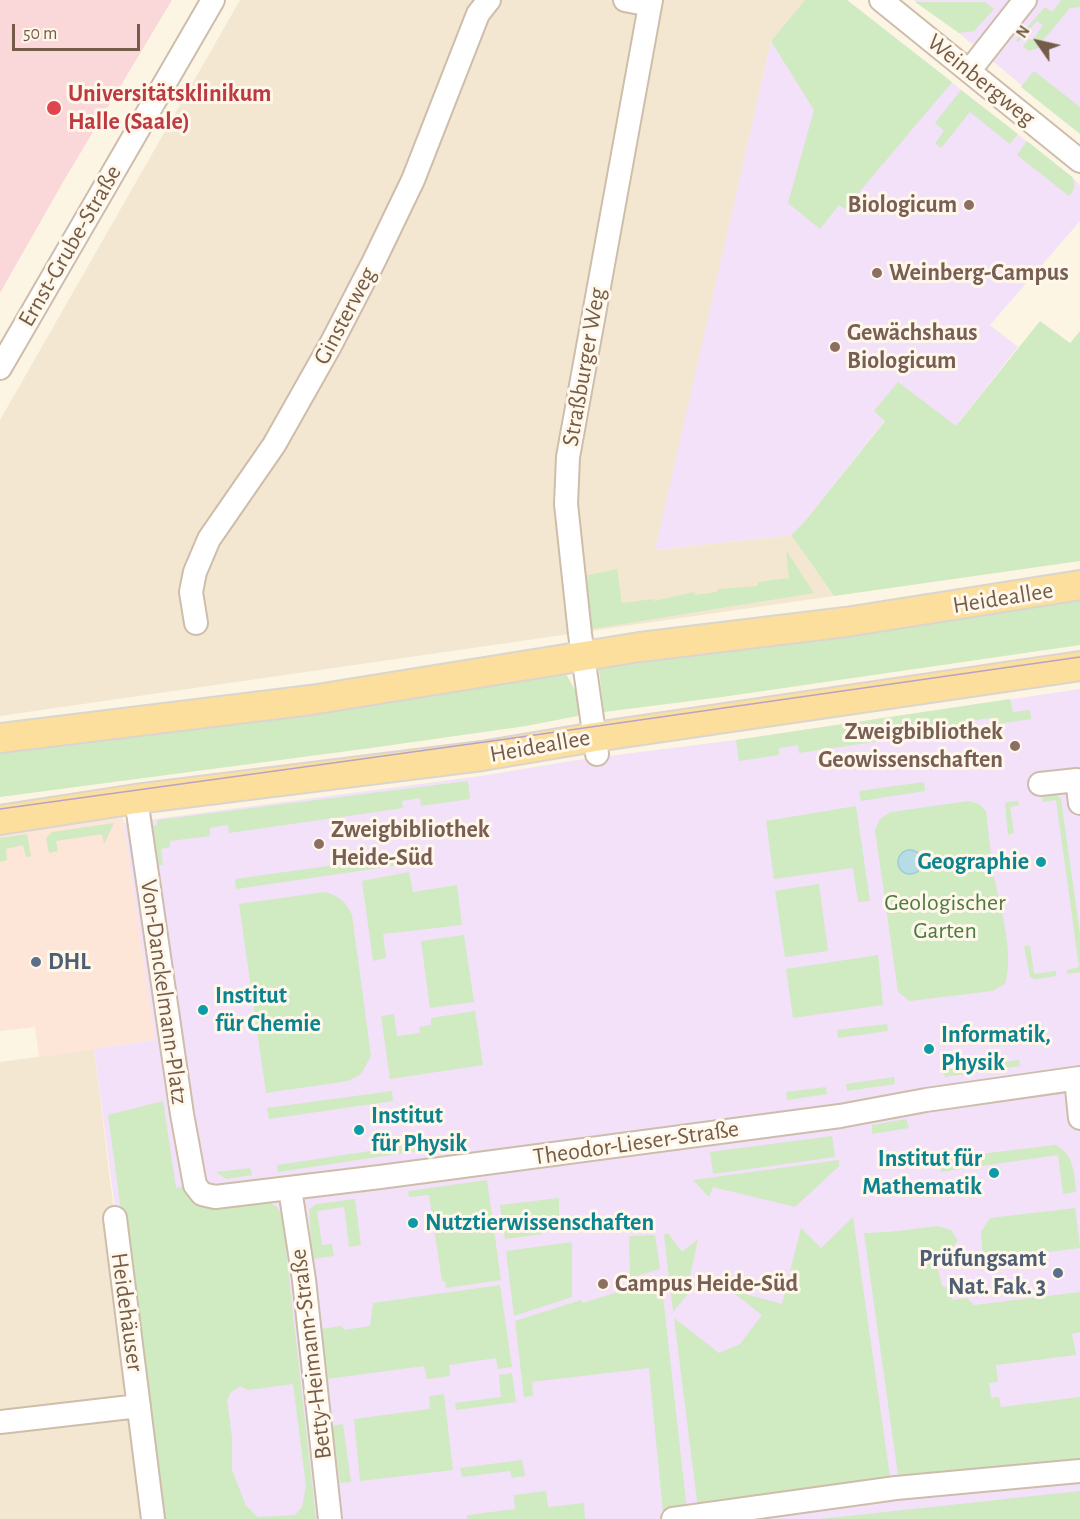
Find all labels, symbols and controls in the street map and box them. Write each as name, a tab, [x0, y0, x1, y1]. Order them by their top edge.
scale bar	[15, 12, 142, 50]
north arrow	[1008, 12, 1068, 72]
text: N	[1013, 23, 1033, 41]
text: 50 m	[23, 25, 57, 43]
street label: Weinbergweg	[921, 28, 1041, 132]
place label: Universitätsklinikum Halle (Saale)	[68, 80, 271, 136]
marker: Universitätsklinikum Halle (Saale)	[45, 99, 63, 117]
street label: Ernst-Grube-Straße	[12, 160, 128, 332]
place label: Biologicum	[848, 191, 957, 219]
marker: Biologicum	[962, 198, 976, 212]
place label: Weinberg-Campus	[889, 259, 1069, 287]
street label: Ginsterweg	[307, 262, 383, 370]
marker: Weinberg-Campus	[870, 266, 884, 280]
street label: Straßburger Weg	[556, 286, 612, 448]
place label: Gewächshaus Biologicum	[847, 319, 978, 375]
marker: Gewächshaus Biologicum	[828, 340, 842, 354]
street label: Heideallee	[951, 576, 1055, 620]
place label: Zweigbibliothek Geowissenschaften	[818, 718, 1003, 774]
street label: Heideallee	[488, 723, 592, 769]
marker: Zweigbibliothek Geowissenschaften	[1008, 739, 1022, 753]
place label: Zweigbibliothek Heide-Süd	[331, 816, 490, 872]
marker: Zweigbibliothek Heide-Süd	[312, 837, 326, 851]
place label: Geographie	[917, 848, 1029, 876]
marker: Geographie	[1034, 855, 1048, 869]
street label: Von-Danckelmann-Platz	[134, 878, 194, 1106]
park label: Geologischer Garten	[884, 889, 1006, 945]
place label: DHL	[48, 948, 91, 976]
marker: DHL	[29, 955, 43, 969]
place label: Institut für Chemie	[215, 982, 321, 1038]
marker: Institut für Chemie	[196, 1003, 210, 1017]
place label: Informatik, Physik	[941, 1021, 1051, 1077]
marker: Informatik, Physik	[922, 1042, 936, 1056]
place label: Institut für Physik	[371, 1102, 467, 1158]
street label: Theodor-Lieser-Straße	[531, 1114, 741, 1172]
marker: Institut für Physik	[352, 1123, 366, 1137]
place label: Institut für Mathematik	[862, 1145, 982, 1201]
marker: Institut für Mathematik	[987, 1166, 1001, 1180]
place label: Nutztierwissenschaften	[425, 1209, 654, 1237]
marker: Nutztierwissenschaften	[406, 1216, 420, 1230]
place label: Prüfungsamt Nat. Fak. 3	[919, 1245, 1046, 1301]
street label: Betty-Heimann-Straße	[284, 1247, 338, 1461]
street label: Heidehäuser	[104, 1251, 150, 1373]
marker: Prüfungsamt Nat. Fak. 3	[1051, 1266, 1065, 1280]
place label: Campus Heide-Süd	[615, 1270, 798, 1298]
marker: Campus Heide-Süd	[596, 1277, 610, 1291]

